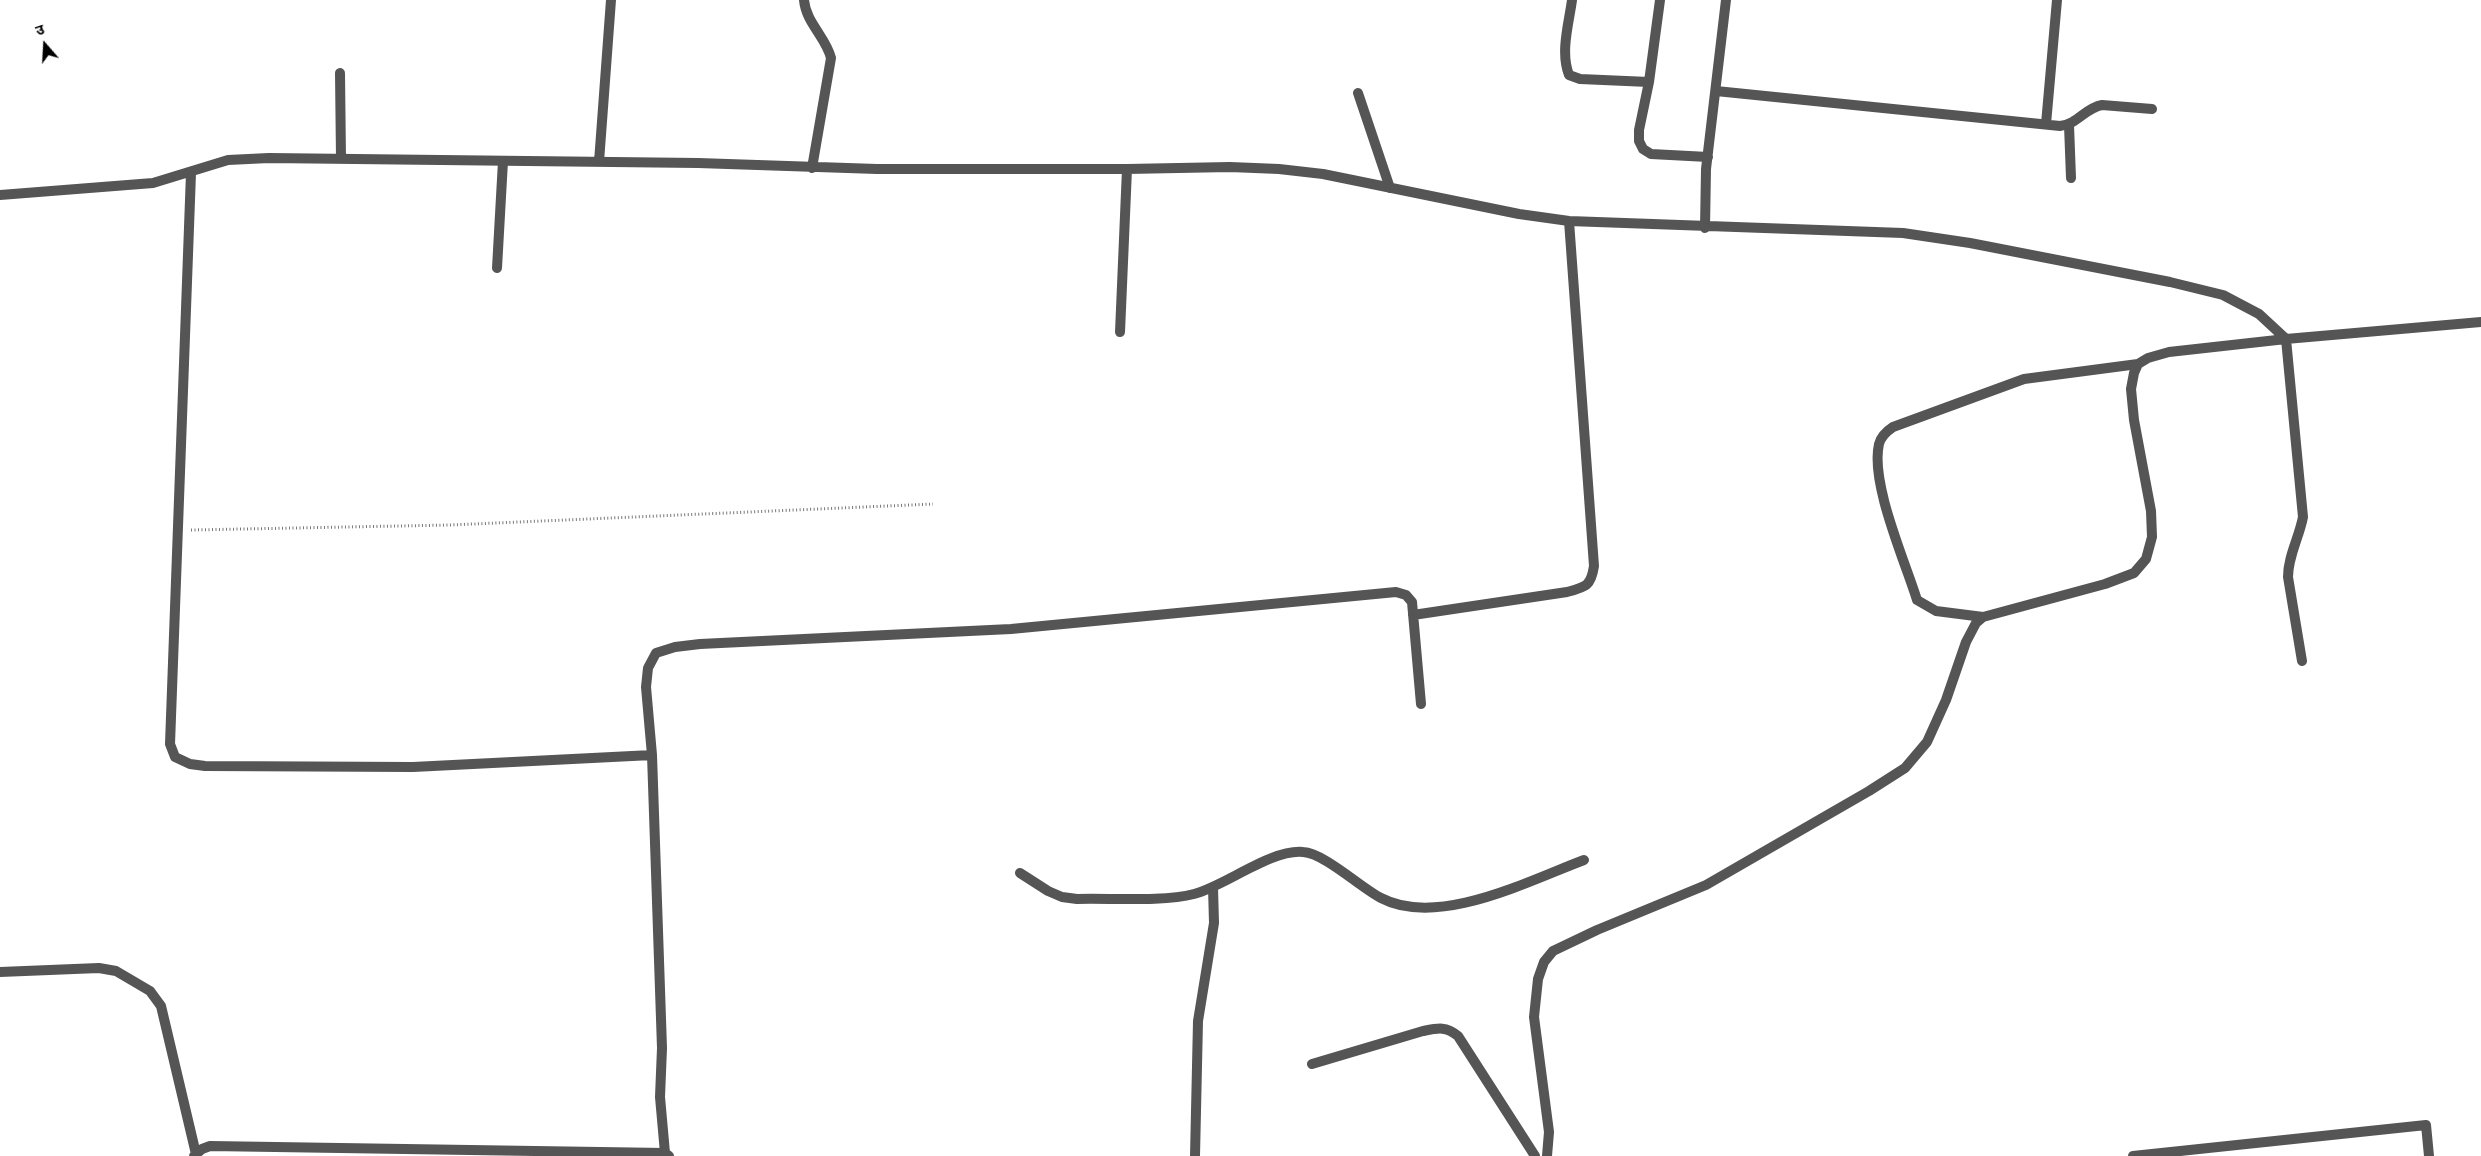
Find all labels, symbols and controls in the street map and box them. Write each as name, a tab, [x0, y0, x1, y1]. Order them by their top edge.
north arrow	[20, 20, 70, 70]
text: उ	[33, 21, 47, 40]

